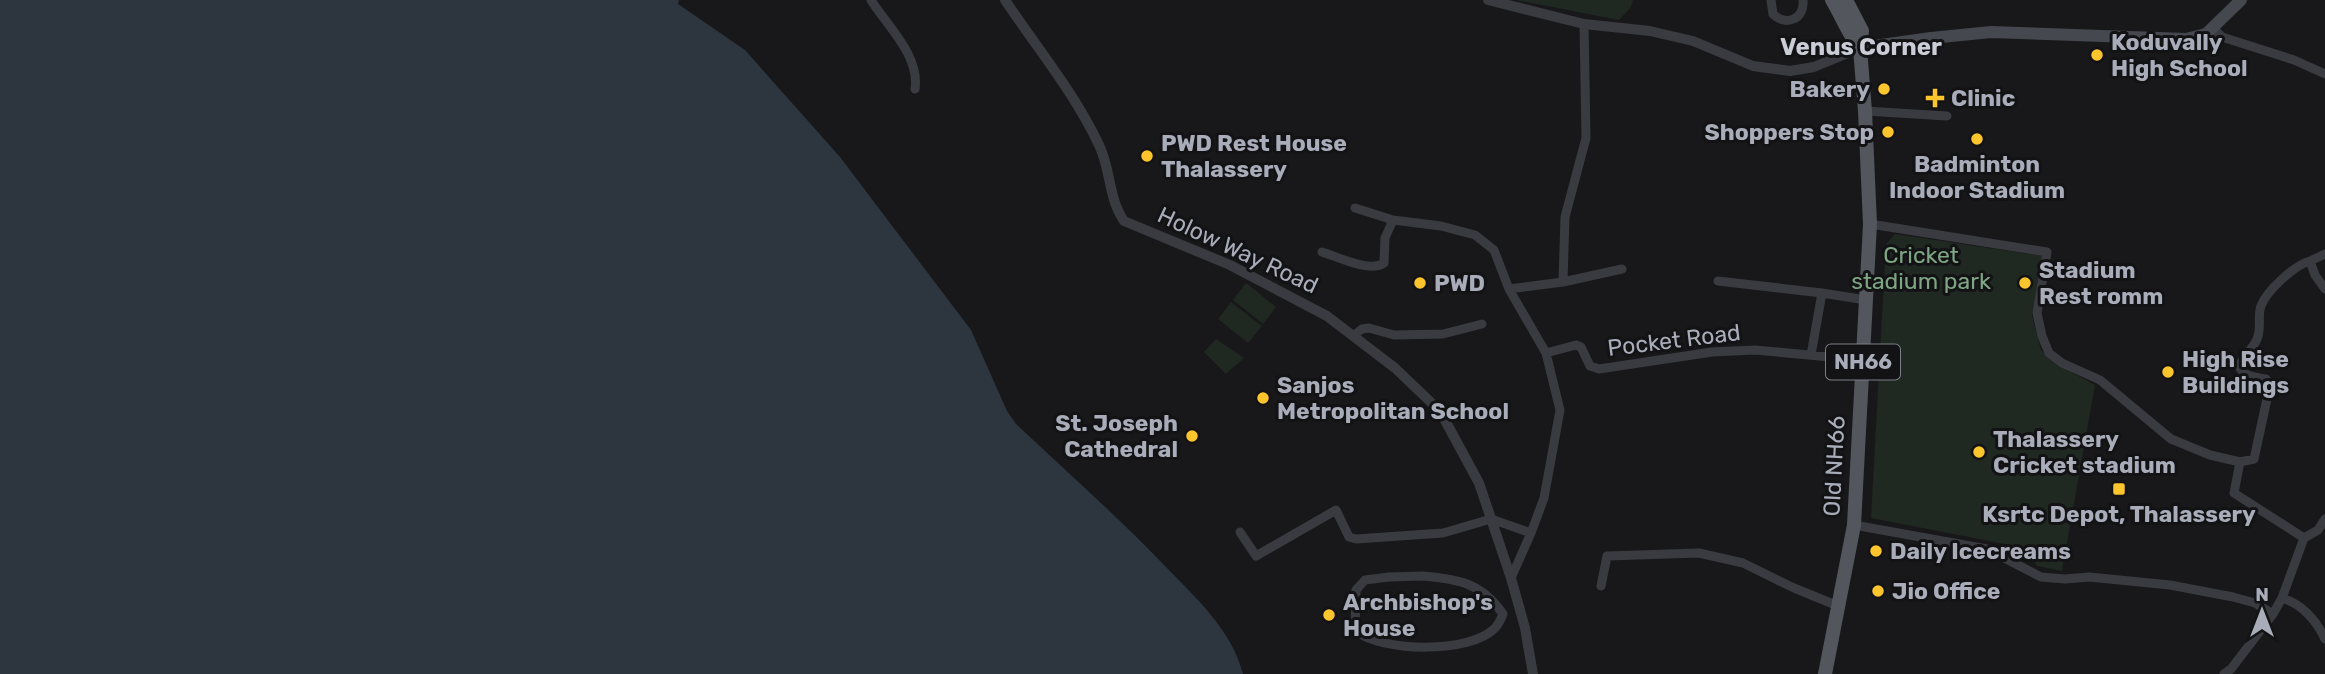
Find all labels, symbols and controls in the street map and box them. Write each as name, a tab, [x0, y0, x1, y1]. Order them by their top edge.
place label: Koduvally High School	[2111, 28, 2248, 82]
district label: Venus Corner	[1780, 33, 1942, 61]
marker: Koduvally High School	[2089, 47, 2105, 63]
place label: Bakery	[1789, 75, 1870, 103]
marker: Bakery	[1876, 81, 1892, 97]
place label: Clinic	[1951, 84, 2015, 112]
marker: Clinic	[1925, 88, 1945, 108]
place label: Shoppers Stop	[1704, 118, 1874, 146]
marker: Shoppers Stop	[1880, 124, 1896, 140]
place label: PWD Rest House Thalassery	[1161, 129, 1347, 183]
marker: Badminton Indoor Stadium	[1969, 131, 1985, 147]
marker: PWD Rest House Thalassery	[1139, 148, 1155, 164]
place label: Badminton Indoor Stadium	[1889, 150, 2065, 204]
street label: Holow Way Road	[1153, 201, 1323, 299]
park label: Cricket stadium park	[1851, 241, 1991, 295]
place label: Stadium Rest romm	[2039, 256, 2163, 310]
place label: PWD	[1434, 269, 1485, 297]
marker: PWD	[1412, 275, 1428, 291]
marker: Stadium Rest romm	[2017, 275, 2033, 291]
street label: Pocket Road	[1606, 318, 1742, 362]
road number: NH66	[1826, 344, 1900, 380]
place label: High Rise Buildings	[2182, 345, 2290, 399]
marker: High Rise Buildings	[2160, 364, 2176, 380]
place label: Sanjos Metropolitan School	[1277, 371, 1509, 425]
marker: Sanjos Metropolitan School	[1255, 390, 1271, 406]
place label: St. Joseph Cathedral	[1055, 409, 1178, 463]
street label: Old NH66	[1817, 415, 1851, 517]
place label: Thalassery Cricket stadium	[1993, 425, 2176, 479]
marker: St. Joseph Cathedral	[1184, 428, 1200, 444]
marker: Thalassery Cricket stadium	[1971, 444, 1987, 460]
marker: Ksrtc Depot, Thalassery	[2111, 481, 2127, 497]
place label: Ksrtc Depot, Thalassery	[1982, 500, 2256, 528]
place label: Daily Icecreams	[1890, 537, 2071, 565]
marker: Daily Icecreams	[1868, 543, 1884, 559]
north arrow	[2227, 576, 2297, 646]
place label: Jio Office	[1892, 577, 2001, 605]
marker: Jio Office	[1870, 583, 1886, 599]
text: N	[2255, 583, 2269, 606]
place label: Archbishop's House	[1343, 588, 1493, 642]
marker: Archbishop's House	[1321, 607, 1337, 623]

